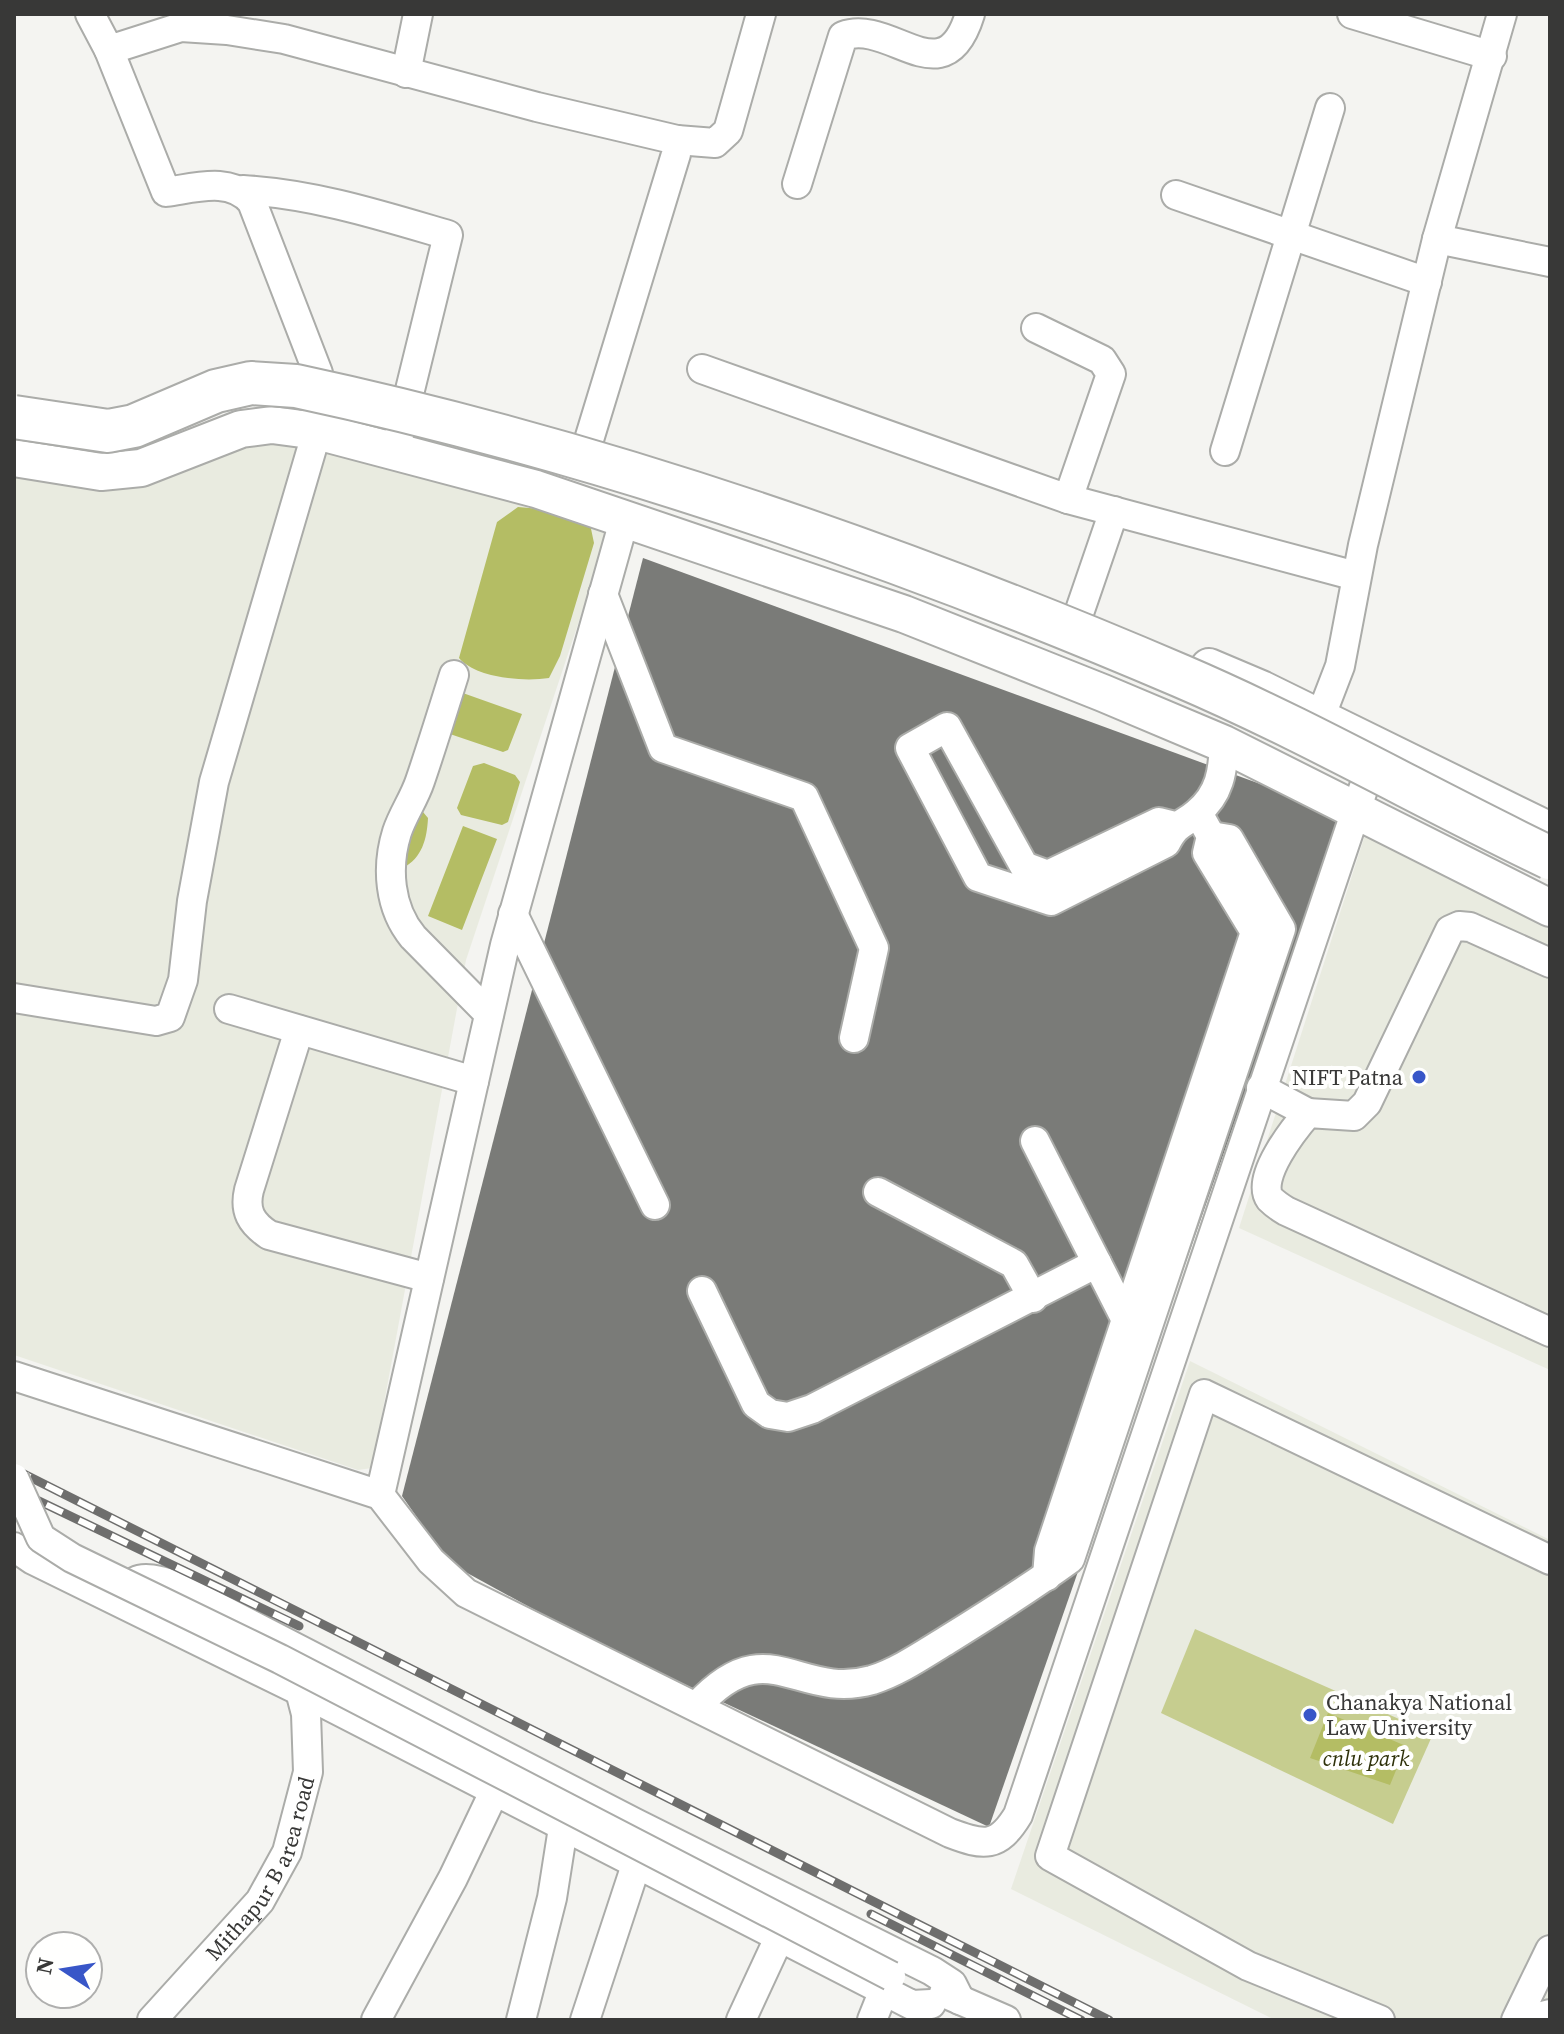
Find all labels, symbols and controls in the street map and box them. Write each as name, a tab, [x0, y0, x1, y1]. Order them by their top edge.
place label: NIFT Patna	[1292, 1062, 1404, 1092]
marker: NIFT Patna	[1410, 1068, 1428, 1086]
place label: Chanakya National Law University	[1326, 1687, 1512, 1742]
marker: Chanakya National Law University	[1301, 1706, 1319, 1724]
park label: cnlu park	[1323, 1743, 1410, 1773]
street label: Mithapur B area road	[198, 1772, 321, 1967]
north arrow	[24, 1930, 104, 2010]
text: N	[28, 1955, 61, 1977]

